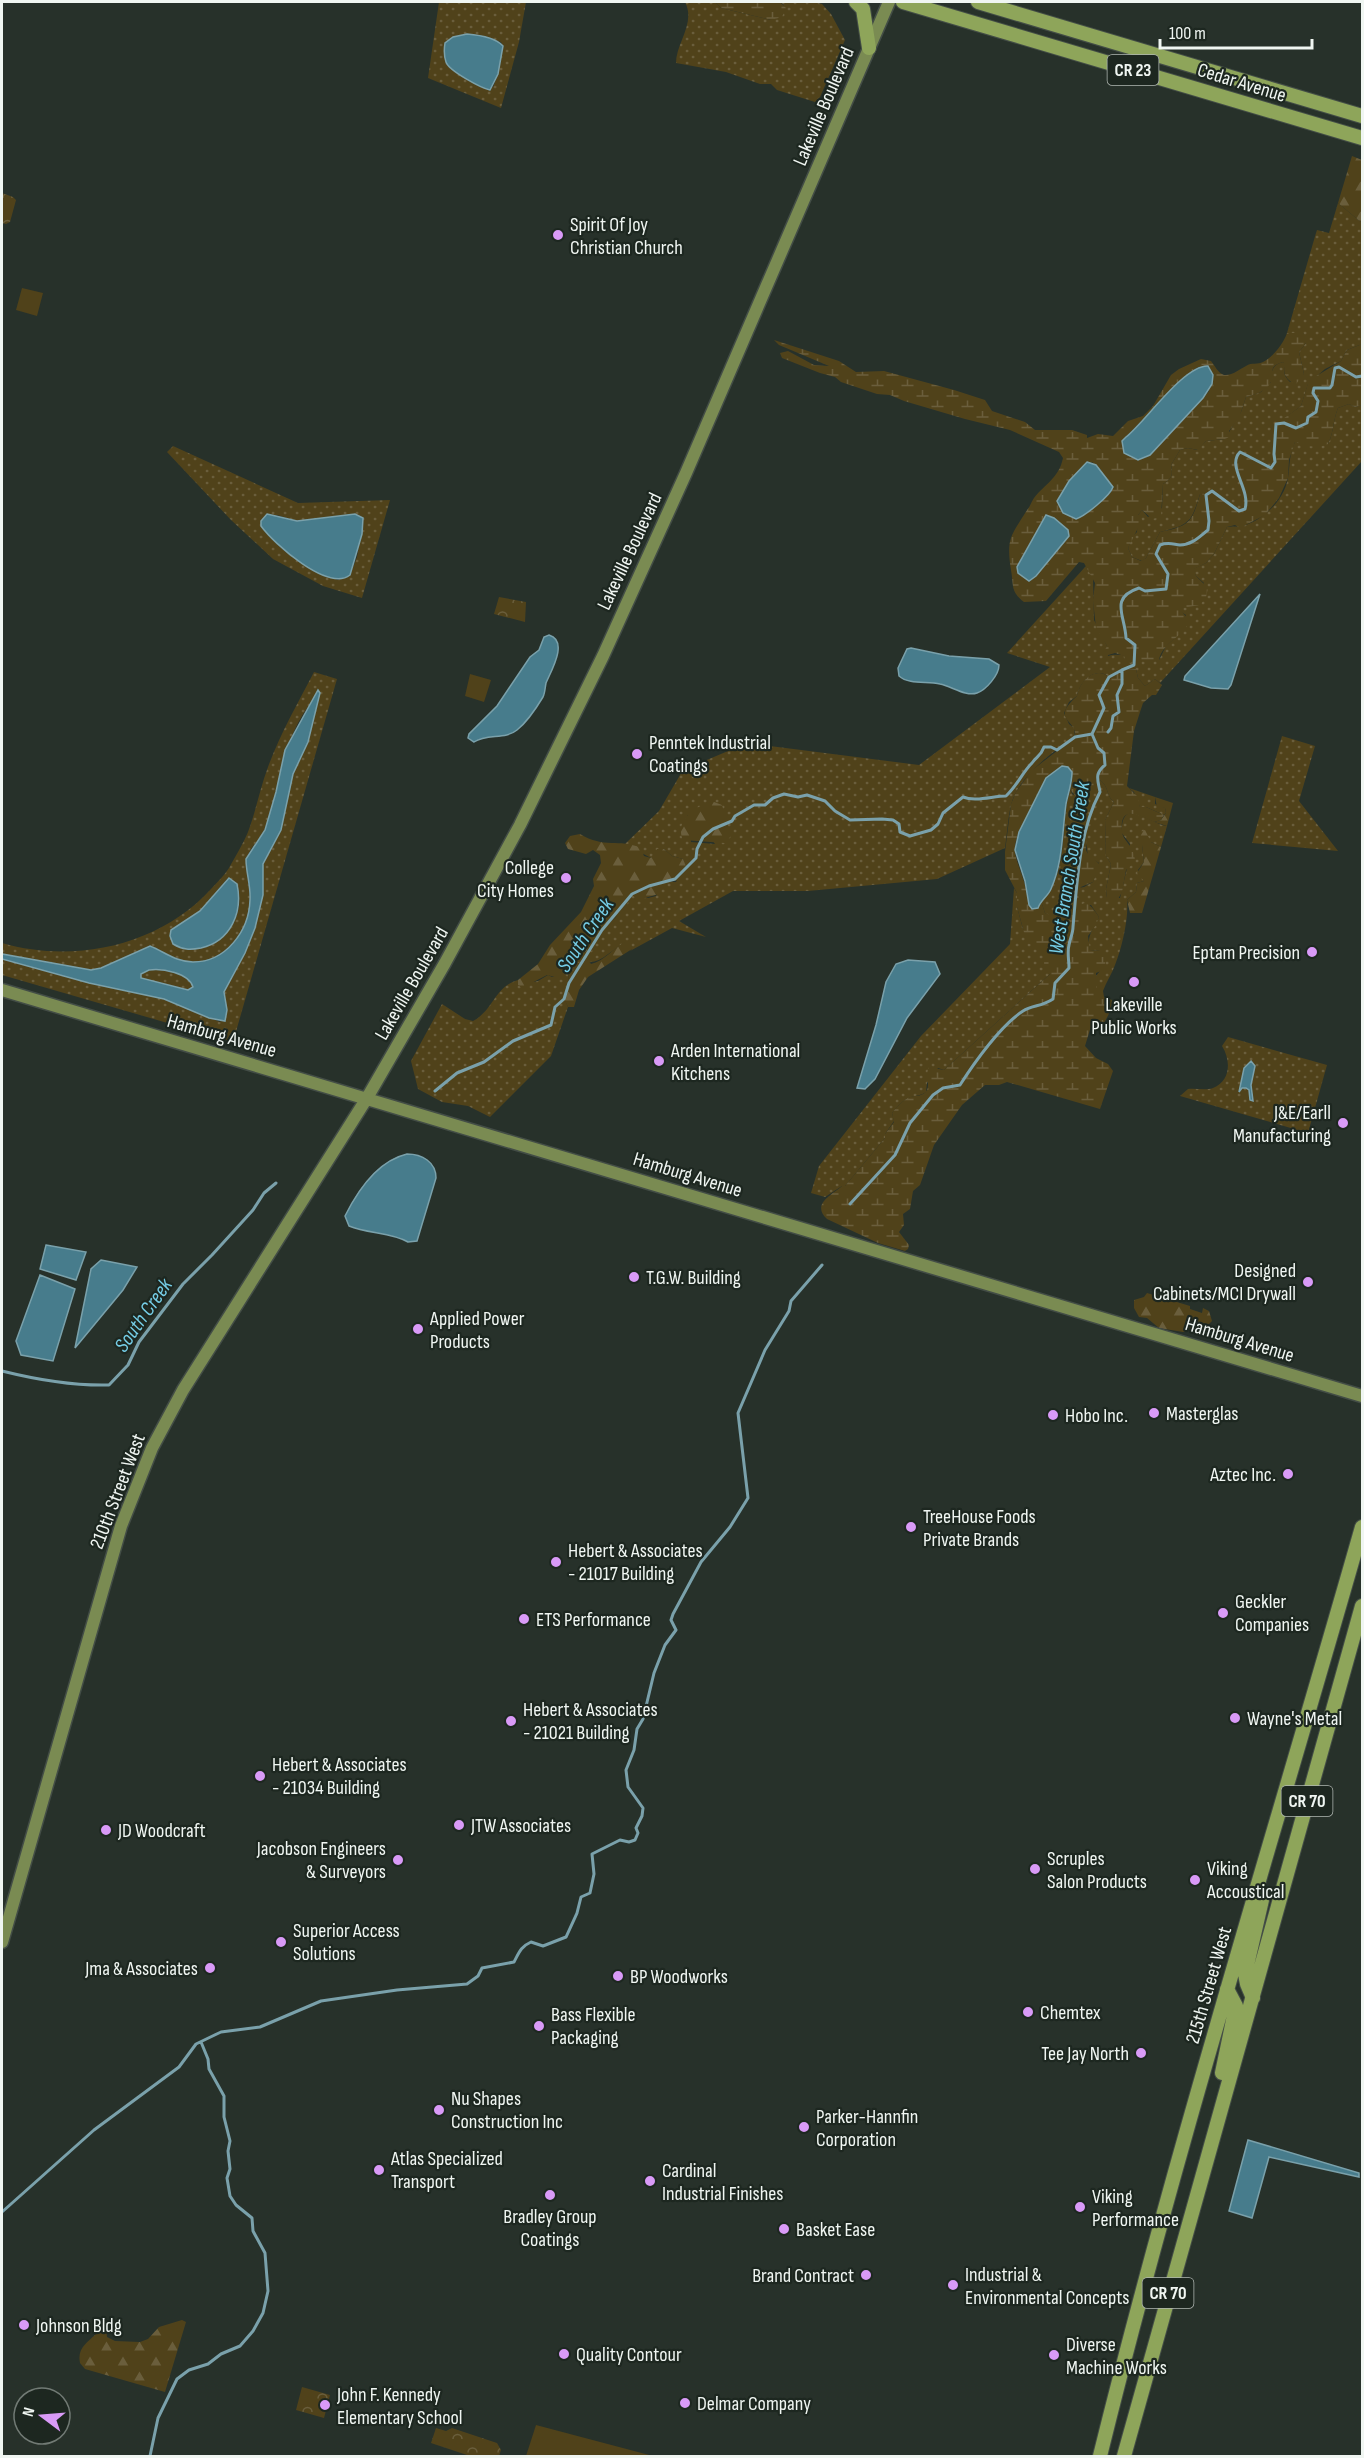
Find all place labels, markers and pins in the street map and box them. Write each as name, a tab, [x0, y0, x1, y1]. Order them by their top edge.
place label: Spirit Of Joy Christian Church	[570, 213, 683, 260]
marker: Spirit Of Joy Christian Church	[551, 228, 565, 242]
place label: Penntek Industrial Coatings	[649, 731, 771, 778]
marker: Penntek Industrial Coatings	[630, 747, 644, 761]
place label: College City Homes	[477, 856, 554, 903]
marker: College City Homes	[559, 871, 573, 885]
place label: Eptam Precision	[1192, 941, 1300, 965]
marker: Eptam Precision	[1305, 945, 1319, 959]
marker: Lakeville Public Works	[1127, 975, 1141, 989]
place label: Lakeville Public Works	[1091, 993, 1177, 1040]
place label: Arden International Kitchens	[670, 1039, 800, 1086]
marker: Arden International Kitchens	[652, 1054, 666, 1068]
place label: J&E/Earll Manufacturing	[1233, 1101, 1331, 1148]
marker: J&E/Earll Manufacturing	[1336, 1116, 1350, 1130]
place label: Designed Cabinets/MCI Drywall	[1153, 1259, 1296, 1306]
place label: T.G.W. Building	[646, 1266, 741, 1290]
marker: T.G.W. Building	[627, 1270, 641, 1284]
marker: Designed Cabinets/MCI Drywall	[1301, 1275, 1315, 1289]
place label: Applied Power Products	[429, 1307, 525, 1354]
marker: Applied Power Products	[411, 1322, 425, 1336]
place label: Masterglas	[1166, 1402, 1239, 1426]
place label: Hobo Inc.	[1065, 1404, 1128, 1428]
marker: Masterglas	[1147, 1406, 1161, 1420]
marker: Hobo Inc.	[1046, 1408, 1060, 1422]
place label: Aztec Inc.	[1209, 1463, 1276, 1487]
marker: Aztec Inc.	[1281, 1467, 1295, 1481]
place label: TreeHouse Foods Private Brands	[923, 1505, 1036, 1552]
marker: TreeHouse Foods Private Brands	[904, 1520, 918, 1534]
place label: Hebert & Associates - 21017 Building	[568, 1539, 703, 1586]
marker: Hebert & Associates - 21017 Building	[549, 1555, 563, 1569]
place label: Geckler Companies	[1235, 1590, 1309, 1637]
marker: Geckler Companies	[1216, 1606, 1230, 1620]
place label: ETS Performance	[536, 1608, 651, 1632]
marker: ETS Performance	[517, 1612, 531, 1626]
place label: Hebert & Associates - 21021 Building	[523, 1698, 658, 1745]
place label: Wayne's Metal	[1247, 1707, 1342, 1731]
marker: Wayne's Metal	[1228, 1711, 1242, 1725]
marker: Hebert & Associates - 21021 Building	[504, 1714, 518, 1728]
place label: Hebert & Associates - 21034 Building	[272, 1753, 407, 1800]
marker: Hebert & Associates - 21034 Building	[253, 1769, 267, 1783]
place label: JTW Associates	[470, 1814, 571, 1838]
marker: JTW Associates	[452, 1818, 466, 1832]
place label: JD Woodcraft	[117, 1819, 206, 1843]
marker: JD Woodcraft	[99, 1823, 113, 1837]
place label: Jacobson Engineers & Surveyors	[256, 1837, 386, 1884]
place label: Scruples Salon Products	[1047, 1847, 1147, 1894]
marker: Jacobson Engineers & Surveyors	[391, 1853, 405, 1867]
place label: Viking Accoustical	[1206, 1857, 1285, 1904]
marker: Scruples Salon Products	[1028, 1862, 1042, 1876]
marker: Viking Accoustical	[1188, 1873, 1202, 1887]
place label: Superior Access Solutions	[293, 1919, 400, 1966]
marker: Superior Access Solutions	[274, 1935, 288, 1949]
place label: Jma & Associates	[84, 1957, 198, 1981]
marker: Jma & Associates	[203, 1961, 217, 1975]
place label: BP Woodworks	[630, 1965, 728, 1989]
marker: BP Woodworks	[611, 1969, 625, 1983]
place label: Chemtex	[1040, 2001, 1101, 2025]
place label: Bass Flexible Packaging	[551, 2003, 635, 2050]
marker: Chemtex	[1021, 2005, 1035, 2019]
marker: Bass Flexible Packaging	[532, 2019, 546, 2033]
place label: Tee Jay North	[1041, 2042, 1129, 2066]
marker: Tee Jay North	[1134, 2046, 1148, 2060]
place label: Nu Shapes Construction Inc	[451, 2087, 563, 2134]
marker: Nu Shapes Construction Inc	[432, 2103, 446, 2117]
place label: Parker-Hannfin Corporation	[816, 2105, 918, 2152]
marker: Parker-Hannfin Corporation	[797, 2120, 811, 2134]
place label: Atlas Specialized Transport	[390, 2147, 503, 2194]
place label: Cardinal Industrial Finishes	[662, 2159, 783, 2206]
marker: Atlas Specialized Transport	[372, 2163, 386, 2177]
marker: Cardinal Industrial Finishes	[643, 2174, 657, 2188]
place label: Viking Performance	[1092, 2185, 1179, 2232]
marker: Bradley Group Coatings	[543, 2188, 557, 2202]
marker: Viking Performance	[1073, 2200, 1087, 2214]
place label: Bradley Group Coatings	[503, 2205, 597, 2252]
place label: Basket Ease	[796, 2218, 875, 2242]
marker: Basket Ease	[777, 2222, 791, 2236]
place label: Industrial & Environmental Concepts	[965, 2263, 1129, 2310]
place label: Brand Contract	[752, 2264, 854, 2288]
marker: Brand Contract	[859, 2268, 873, 2282]
marker: Industrial & Environmental Concepts	[946, 2278, 960, 2292]
place label: Johnson Bldg	[35, 2314, 122, 2338]
marker: Johnson Bldg	[17, 2318, 31, 2332]
place label: Diverse Machine Works	[1066, 2333, 1167, 2380]
place label: Quality Contour	[576, 2343, 682, 2367]
marker: Quality Contour	[557, 2347, 571, 2361]
marker: Diverse Machine Works	[1047, 2348, 1061, 2362]
place label: John F. Kennedy Elementary School	[336, 2383, 463, 2430]
place label: Delmar Company	[697, 2392, 811, 2416]
marker: Delmar Company	[678, 2396, 692, 2410]
marker: John F. Kennedy Elementary School	[318, 2398, 332, 2412]

